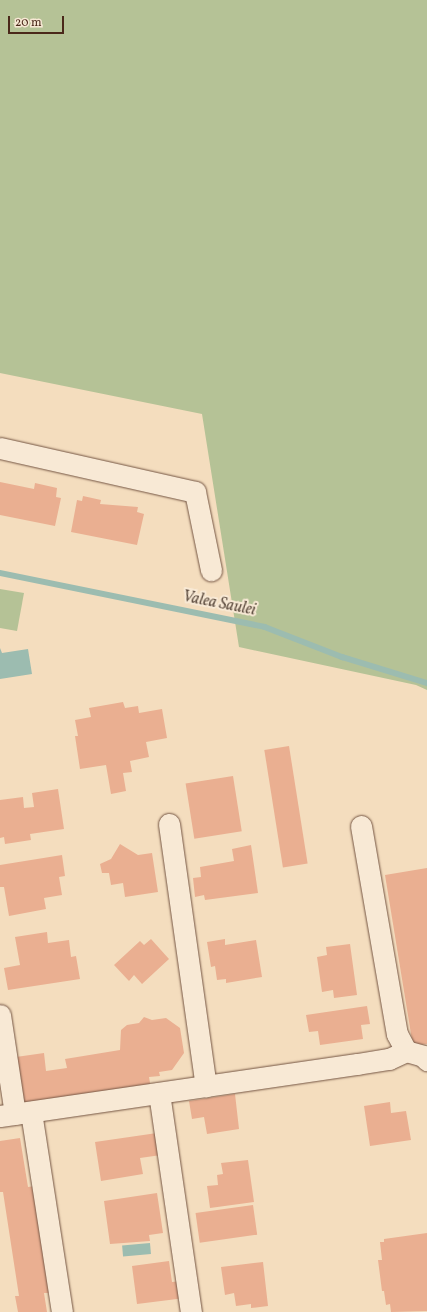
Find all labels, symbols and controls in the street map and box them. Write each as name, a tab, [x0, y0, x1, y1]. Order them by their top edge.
scale bar	[10, 8, 66, 34]
text: 20 m	[15, 15, 42, 31]
water label: Valea Saulei	[181, 588, 257, 620]

